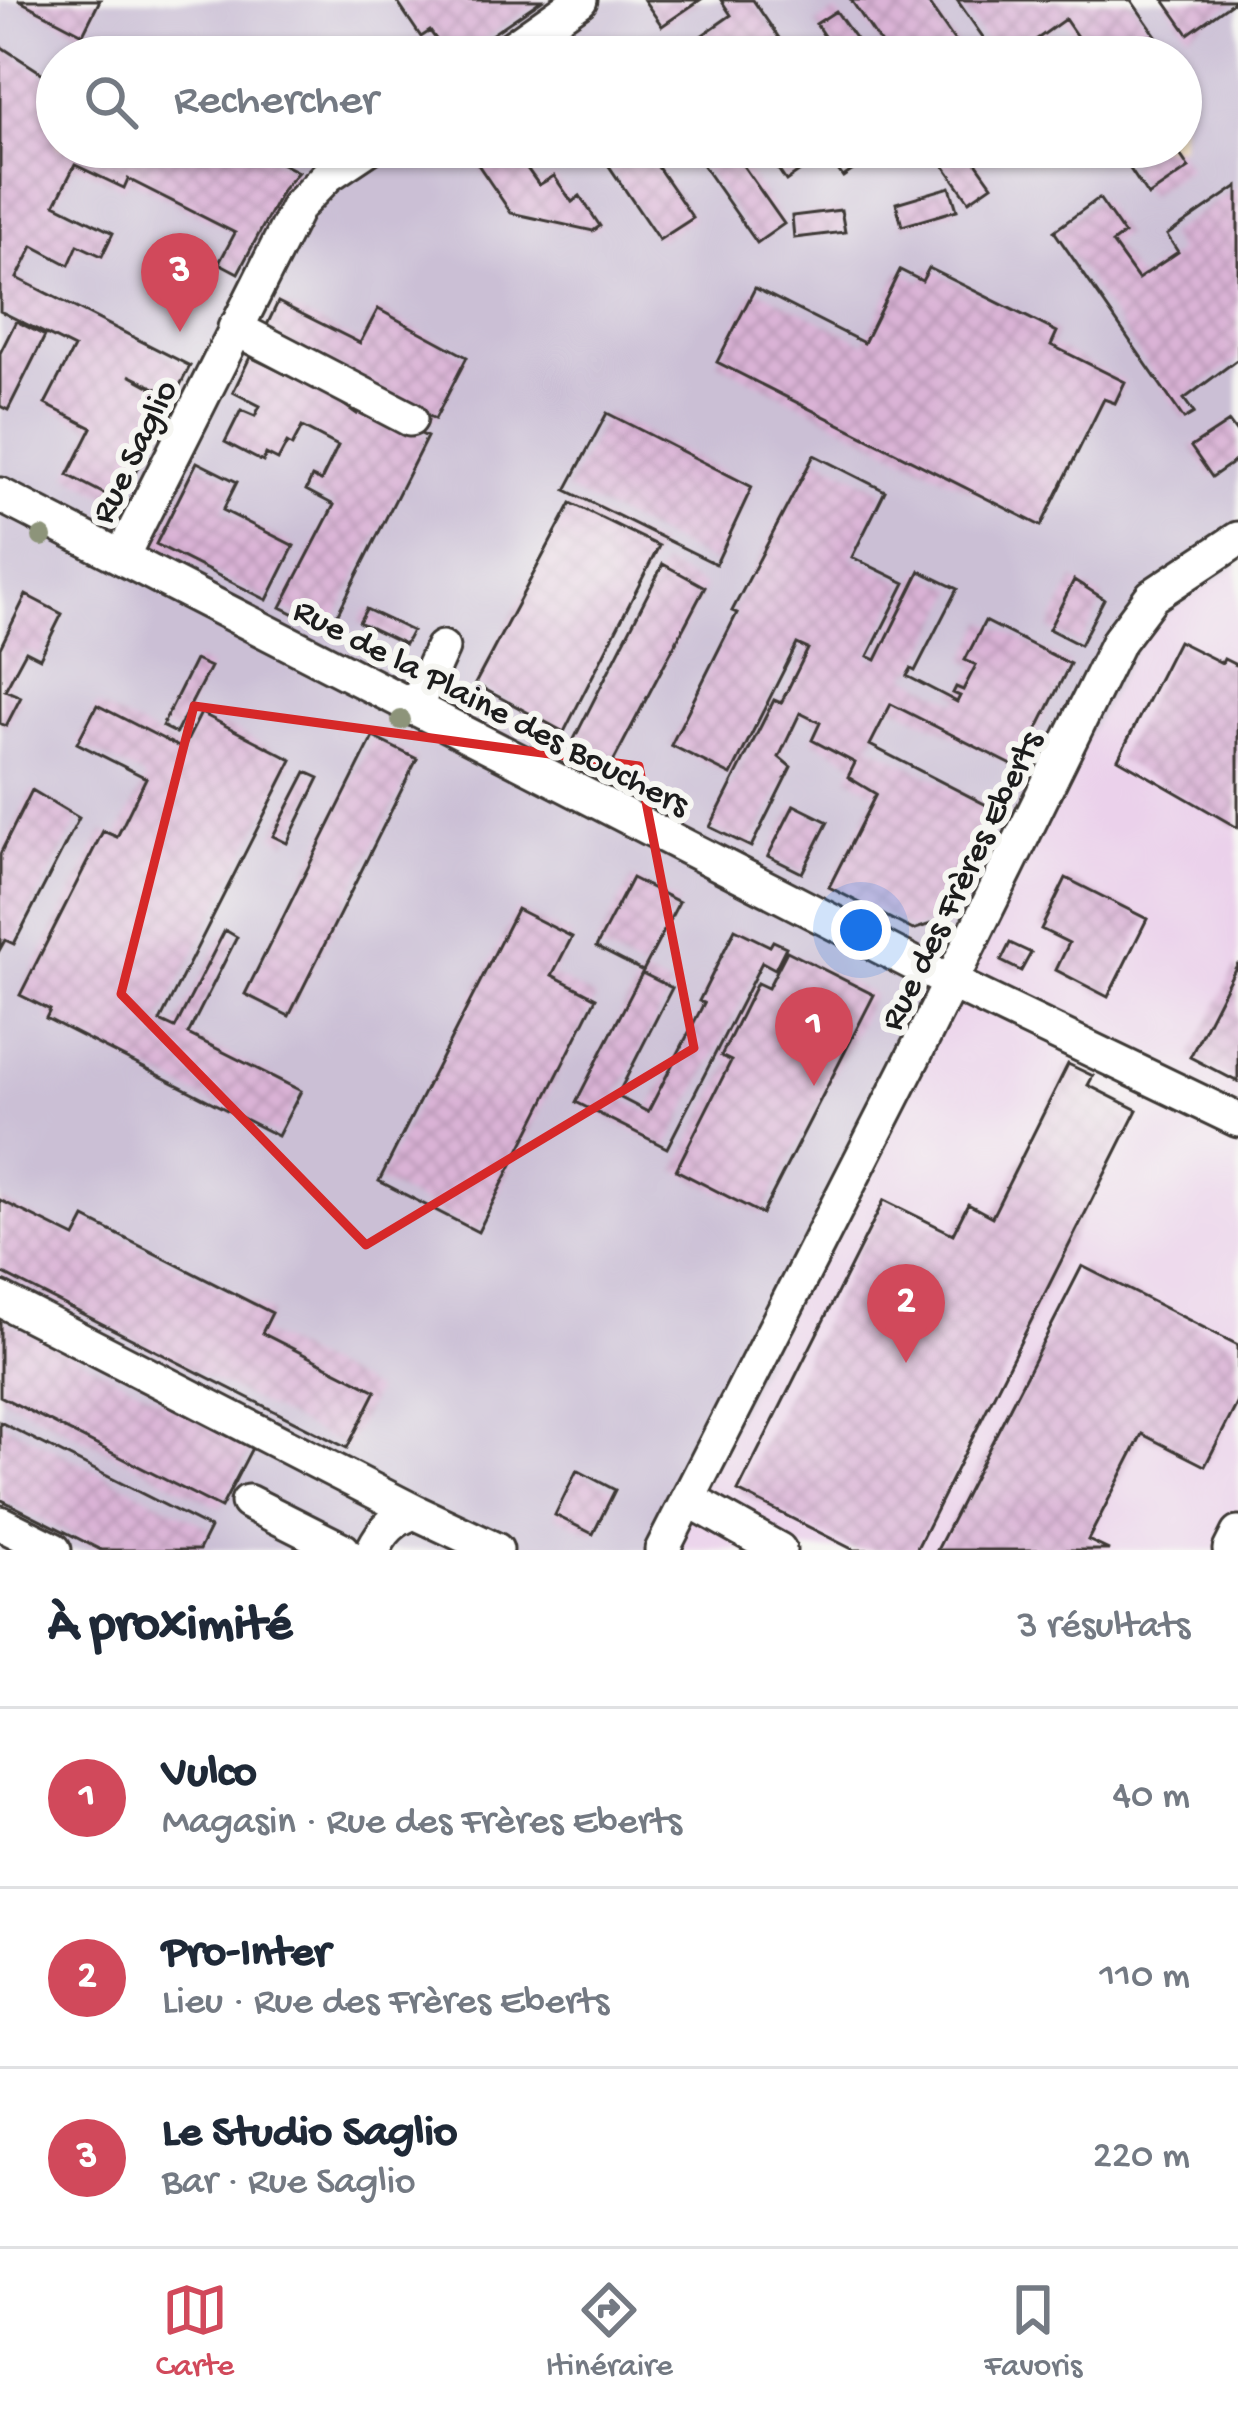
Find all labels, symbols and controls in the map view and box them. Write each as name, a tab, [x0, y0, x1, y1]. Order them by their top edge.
search box	[36, 36, 1202, 168]
icon: search	[78, 69, 144, 135]
text: Rechercher	[174, 76, 378, 129]
pin: 3	[141, 233, 219, 332]
street label: Rue Saglio	[84, 374, 190, 532]
street label: Rue de la Plaine des Bouchers	[285, 591, 697, 829]
street label: Rue des Frères Eberts	[873, 724, 1056, 1039]
your location	[831, 900, 891, 960]
pin: 1	[775, 987, 853, 1086]
pin: 2	[867, 1264, 945, 1363]
text: À proximité	[48, 1598, 292, 1658]
text: 3 résultats	[1017, 1605, 1190, 1651]
text: Vulco	[162, 1748, 257, 1801]
text: 1	[79, 1775, 95, 1821]
text: 40 m	[1112, 1775, 1190, 1821]
text: Magasin · Rue des Frères Eberts	[162, 1801, 682, 1847]
text: Pro-Inter	[162, 1928, 330, 1981]
text: 2	[77, 1955, 97, 2001]
text: 110 m	[1099, 1955, 1190, 2001]
text: Lieu · Rue des Frères Eberts	[162, 1981, 609, 2027]
text: Le Studio Saglio	[162, 2108, 457, 2161]
text: 3	[77, 2135, 97, 2181]
text: 220 m	[1093, 2135, 1190, 2181]
text: Bar · Rue Saglio	[162, 2161, 415, 2207]
tab: Carte	[156, 2277, 234, 2387]
tab: Itinéraire	[546, 2277, 673, 2387]
tab: Favoris	[984, 2277, 1082, 2387]

